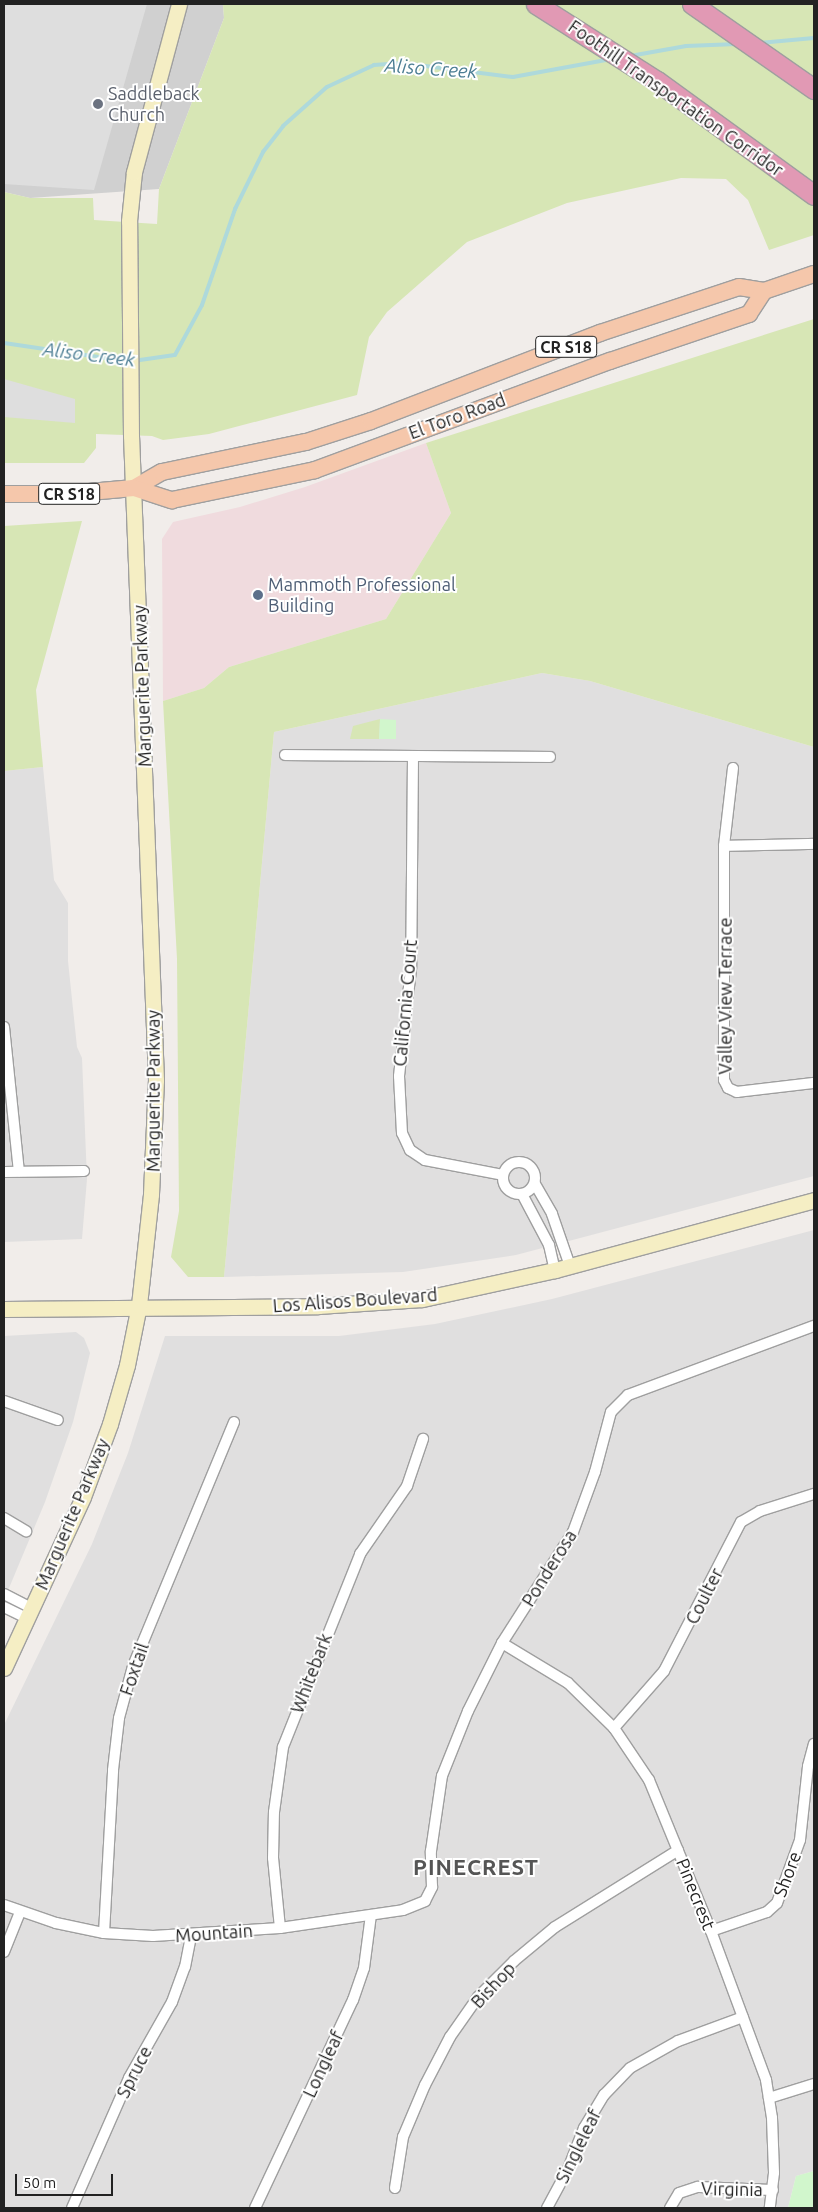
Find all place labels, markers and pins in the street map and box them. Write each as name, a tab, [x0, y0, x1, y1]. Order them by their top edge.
place label: Saddleback Church	[108, 83, 200, 126]
marker: Saddleback Church	[92, 98, 104, 110]
place label: Mammoth Professional Building	[268, 574, 456, 616]
marker: Mammoth Professional Building	[252, 589, 264, 601]

